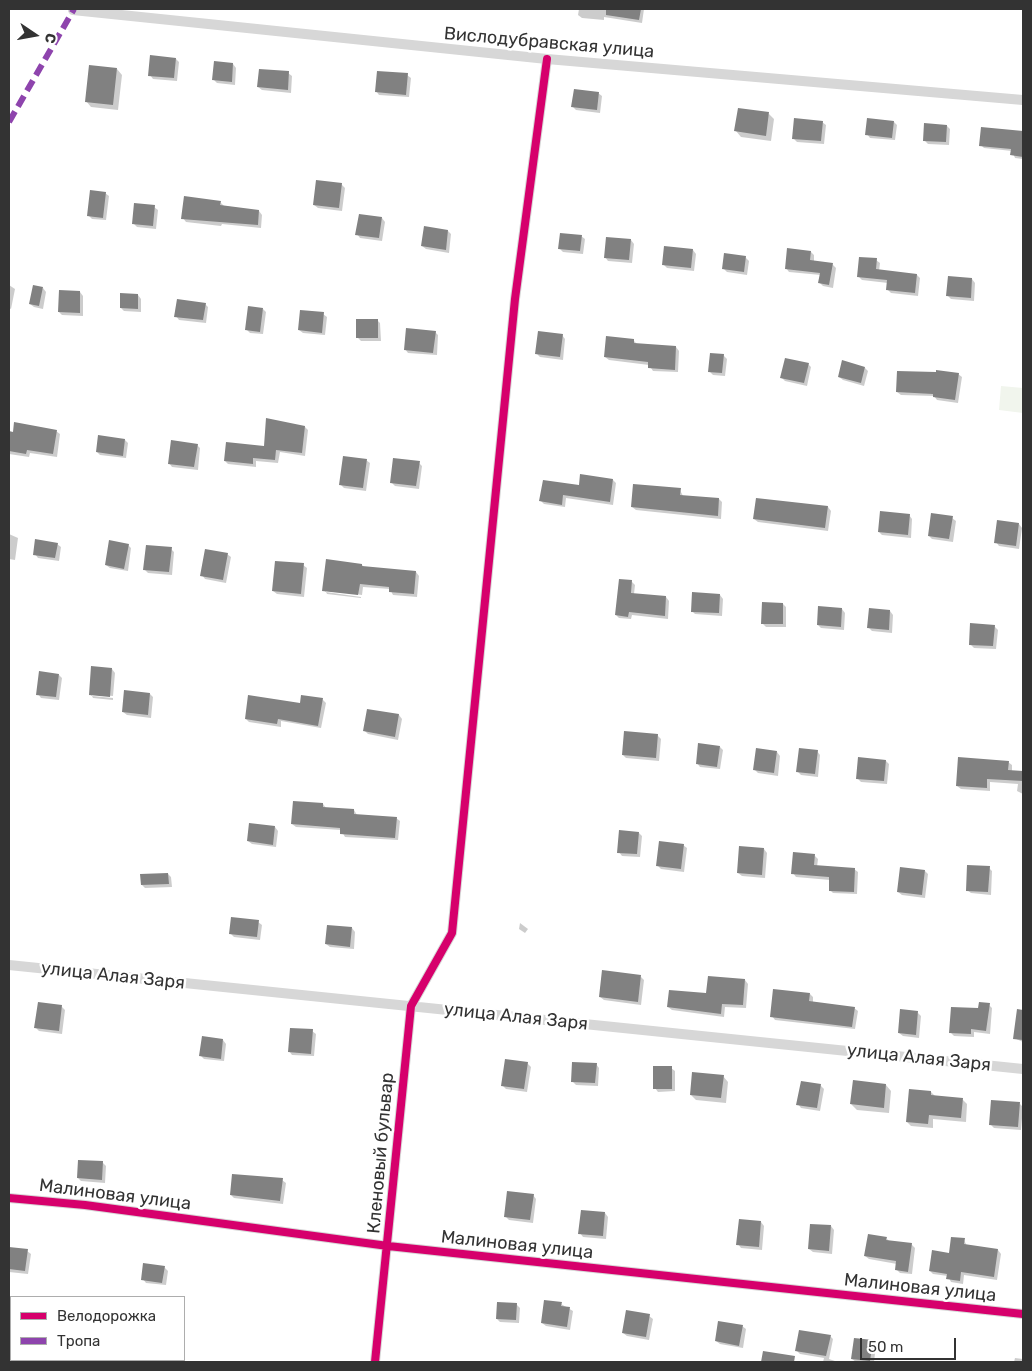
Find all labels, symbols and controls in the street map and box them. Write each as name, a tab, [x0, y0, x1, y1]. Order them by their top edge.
north arrow	[10, 10, 60, 60]
street label: Вислодубравская улица	[443, 23, 655, 63]
text: С	[41, 32, 59, 45]
street label: улица Алая Заря	[40, 958, 186, 994]
street label: улица Алая Заря	[443, 999, 589, 1035]
street label: улица Алая Заря	[846, 1040, 992, 1076]
street label: Кленовый бульвар	[363, 1072, 399, 1234]
street label: Малиновая улица	[38, 1175, 192, 1215]
street label: Малиновая улица	[440, 1226, 594, 1264]
street label: Малиновая улица	[843, 1269, 997, 1307]
legend	[10, 1296, 185, 1361]
text: Велодорожка	[57, 1307, 156, 1325]
scale bar	[862, 1328, 958, 1360]
text: Тропа	[57, 1332, 100, 1350]
text: 50 m	[868, 1338, 903, 1356]

